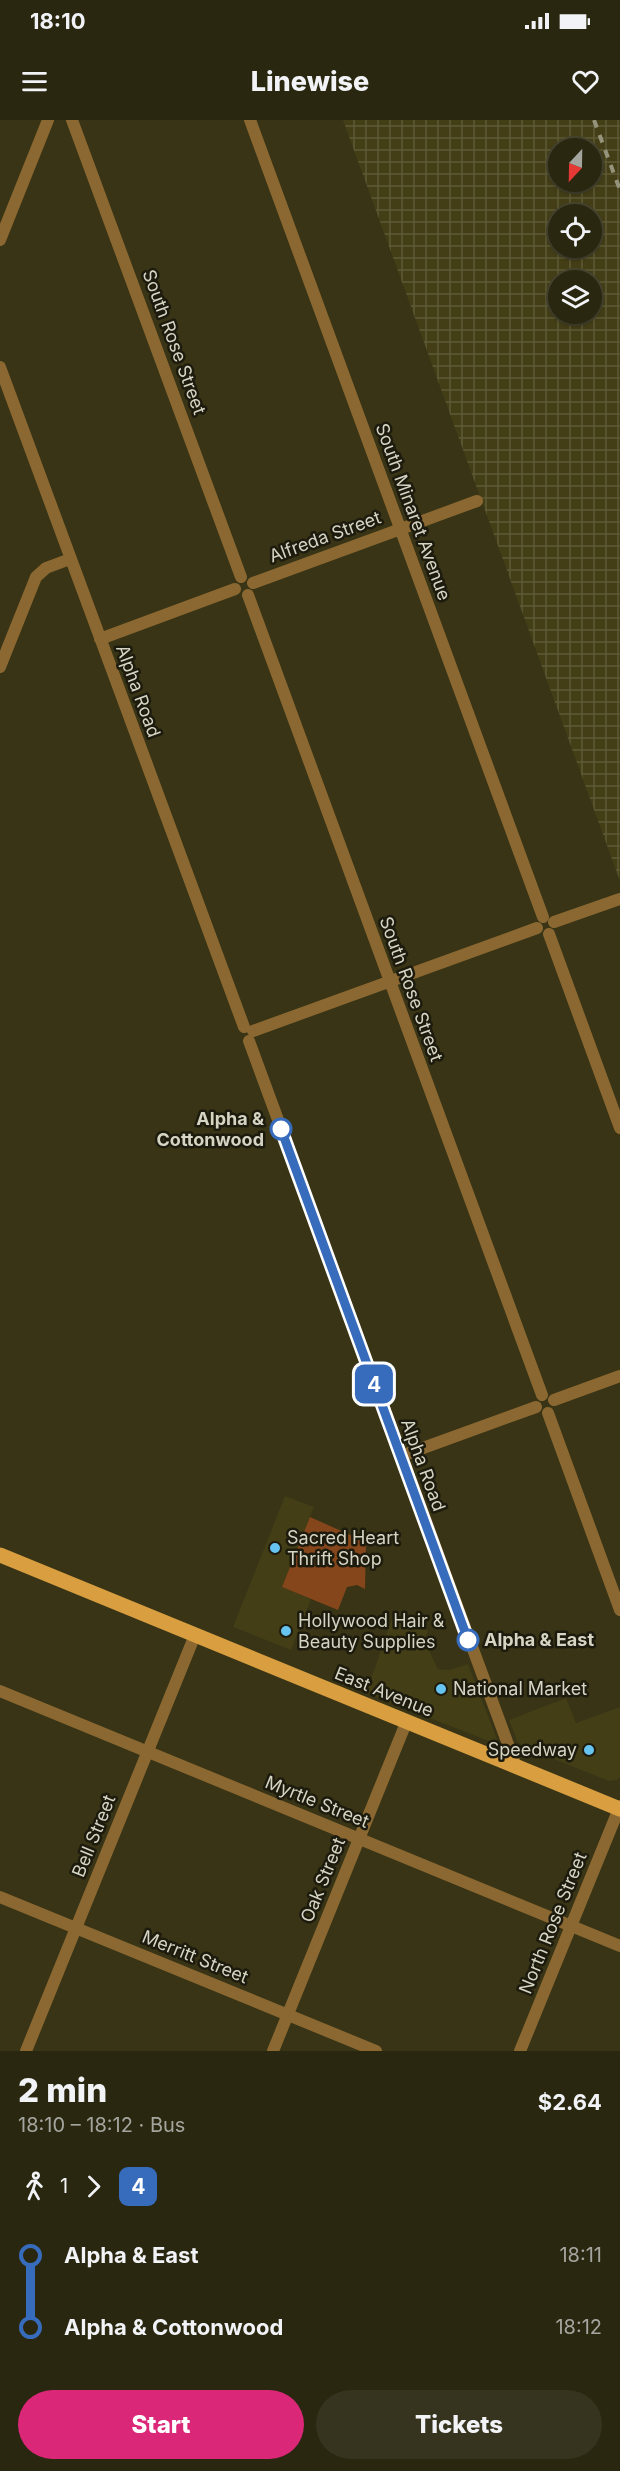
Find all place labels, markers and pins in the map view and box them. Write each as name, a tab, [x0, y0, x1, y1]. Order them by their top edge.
place label: Alpha & Cottonwood	[157, 1108, 264, 1150]
marker: Alpha & Cottonwood	[270, 1118, 292, 1140]
place label: Sacred Heart Thrift Shop	[287, 1527, 399, 1569]
marker: Sacred Heart Thrift Shop	[268, 1541, 282, 1555]
place label: Hollywood Hair & Beauty Supplies	[298, 1610, 445, 1652]
marker: Hollywood Hair & Beauty Supplies	[279, 1624, 293, 1638]
marker: Alpha & East	[457, 1629, 479, 1651]
place label: Alpha & East	[484, 1629, 594, 1650]
place label: National Market	[453, 1678, 587, 1699]
marker: National Market	[434, 1682, 448, 1696]
place label: Speedway	[488, 1739, 577, 1760]
marker: Speedway	[582, 1743, 596, 1757]

